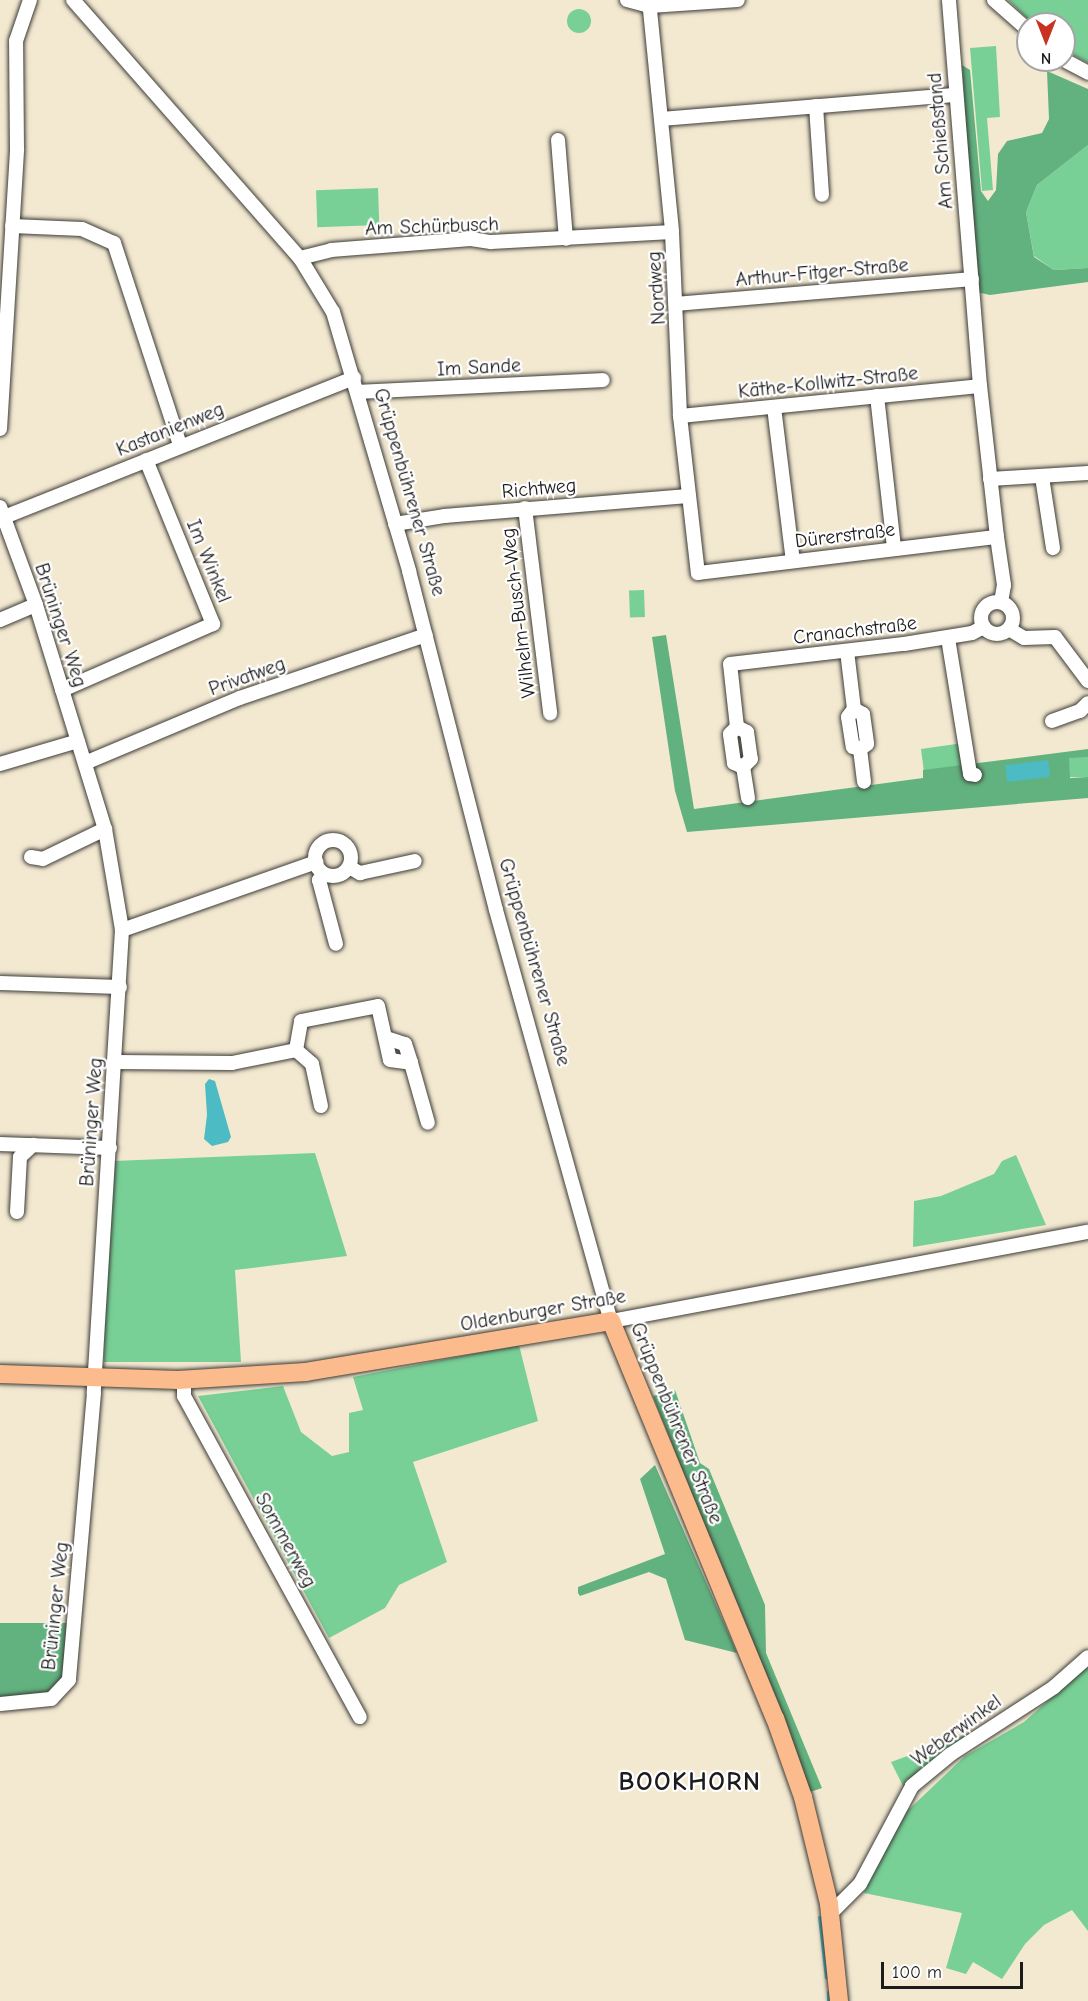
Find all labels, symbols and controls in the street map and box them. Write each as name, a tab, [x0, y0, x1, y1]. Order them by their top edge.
north arrow	[1016, 12, 1076, 72]
text: N	[1041, 49, 1051, 67]
street label: Am Schießstand	[922, 72, 958, 210]
street label: Am Schürbusch	[365, 212, 499, 240]
street label: Nordweg	[641, 250, 671, 326]
street label: Arthur-Fitger-Straße	[734, 252, 910, 292]
street label: Im Sande	[436, 353, 522, 381]
street label: Käthe-Kollwitz-Straße	[737, 361, 919, 403]
street label: Grüppenbührener Straße	[369, 385, 451, 599]
street label: Kastanienweg	[113, 396, 227, 462]
street label: Richtweg	[501, 473, 577, 503]
street label: Im Winkel	[181, 516, 237, 606]
street label: Dürerstraße	[794, 517, 896, 553]
street label: Wilhelm-Busch-Weg	[496, 527, 540, 699]
street label: Brüninger Weg	[30, 560, 92, 690]
street label: Cranachstraße	[792, 611, 918, 649]
street label: Privatweg	[205, 651, 289, 701]
street label: Grüppenbührener Straße	[494, 855, 576, 1069]
street label: Brüninger Weg	[75, 1057, 107, 1187]
street label: Oldenburger Straße	[458, 1284, 628, 1336]
street label: Grüppenbührener Straße	[626, 1319, 728, 1527]
street label: Sommerweg	[250, 1488, 322, 1592]
street label: Brüninger Weg	[36, 1541, 74, 1671]
street label: Weberwinkel	[906, 1689, 1006, 1771]
district label: BOOKHORN	[619, 1767, 761, 1799]
scale bar	[884, 1950, 1026, 1988]
text: 100 m	[892, 1962, 942, 1983]

